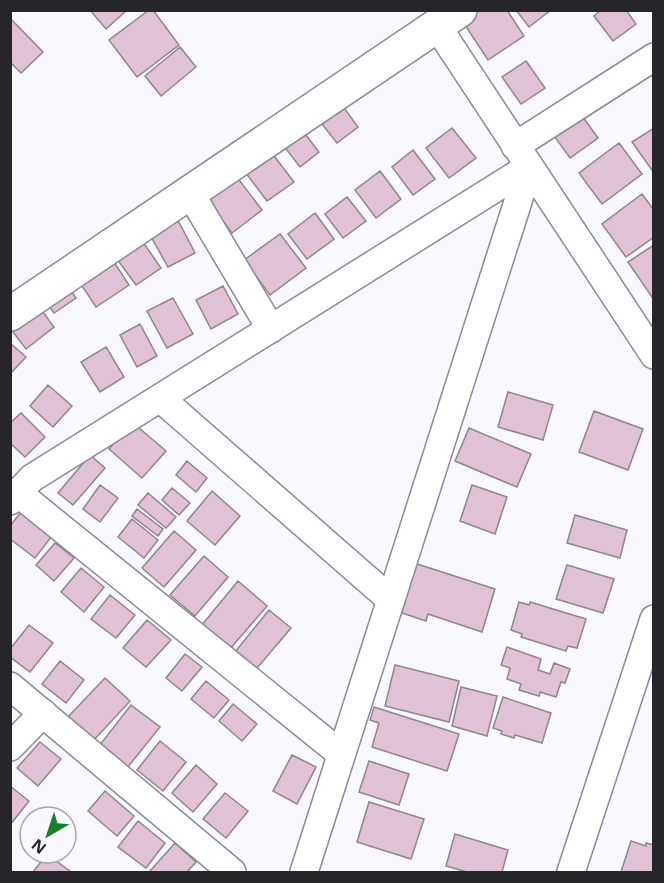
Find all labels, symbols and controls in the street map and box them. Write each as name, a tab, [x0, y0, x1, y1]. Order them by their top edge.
north arrow	[18, 805, 78, 865]
text: N	[27, 834, 51, 859]

